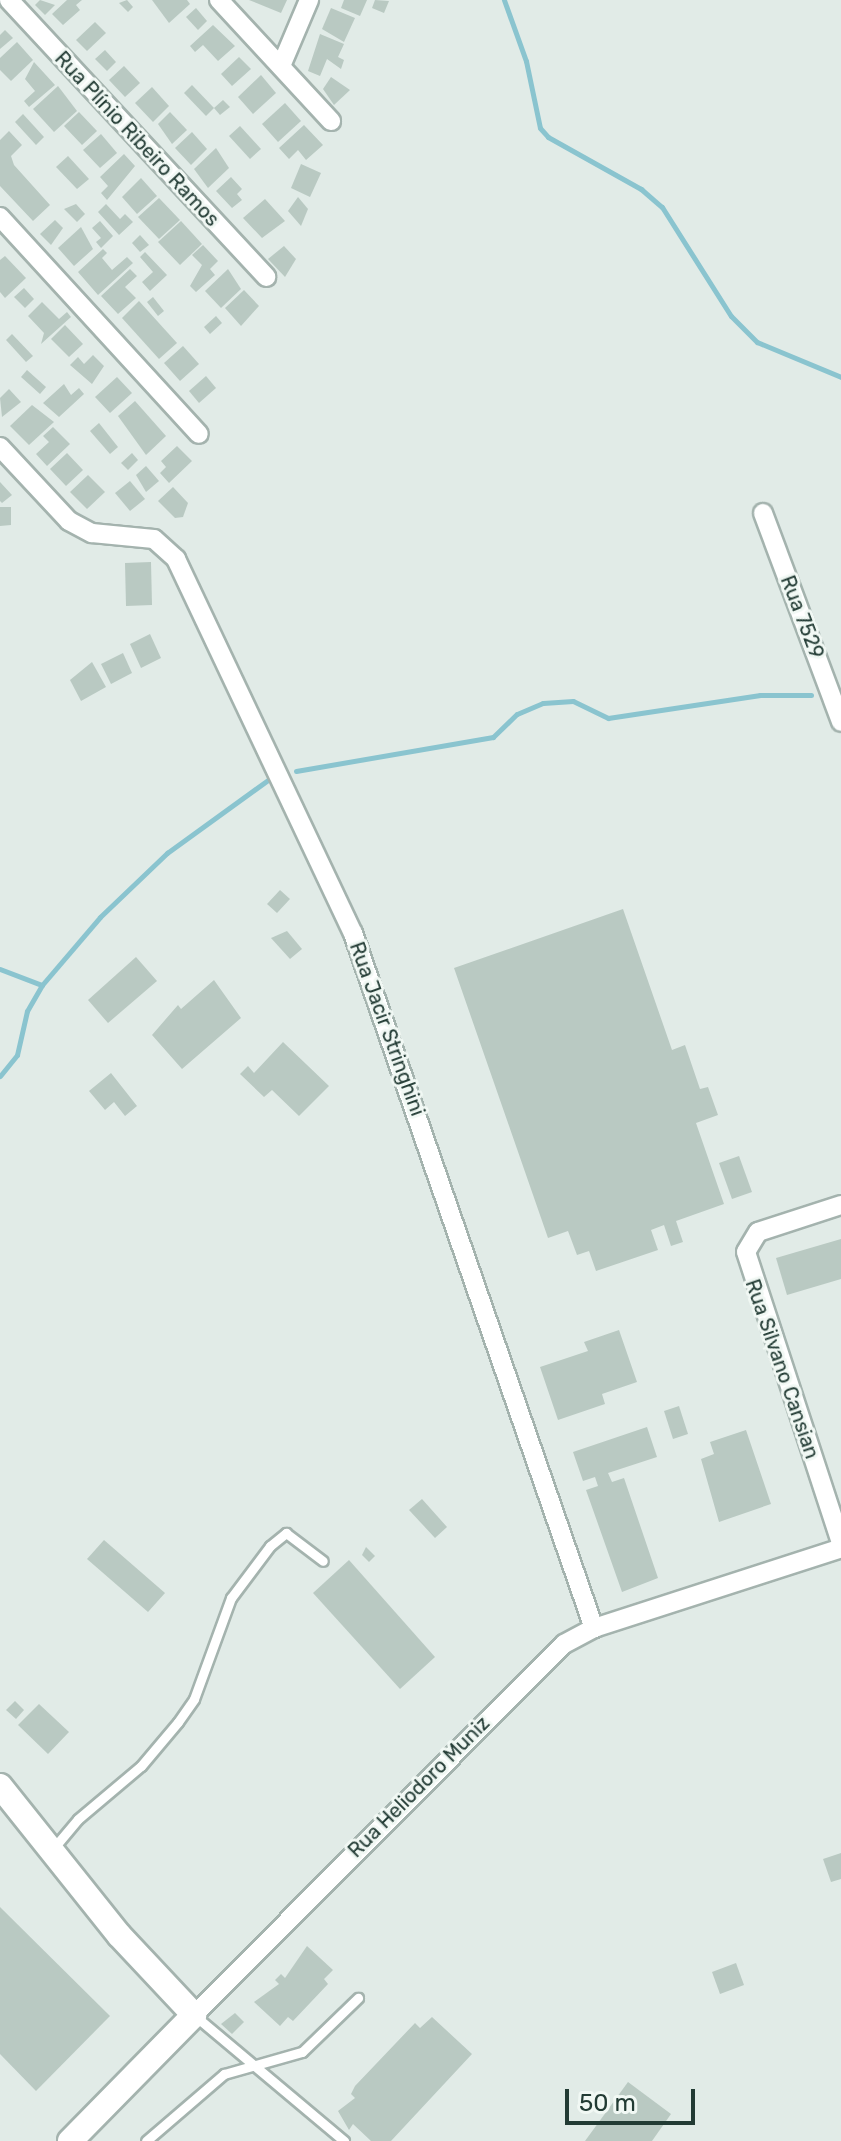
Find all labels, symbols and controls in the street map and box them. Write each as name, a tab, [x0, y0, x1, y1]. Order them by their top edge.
street label: Rua Plínio Ribeiro Ramos	[50, 47, 224, 231]
street label: Rua 7529	[775, 572, 829, 662]
street label: Rua Jacir Stringhini	[344, 939, 430, 1119]
street label: Rua Silvano Cansian	[740, 1276, 824, 1462]
street label: Rua Heliodoro Muniz	[343, 1711, 495, 1863]
scale bar	[569, 2073, 699, 2123]
text: 50 m	[579, 2089, 636, 2117]

